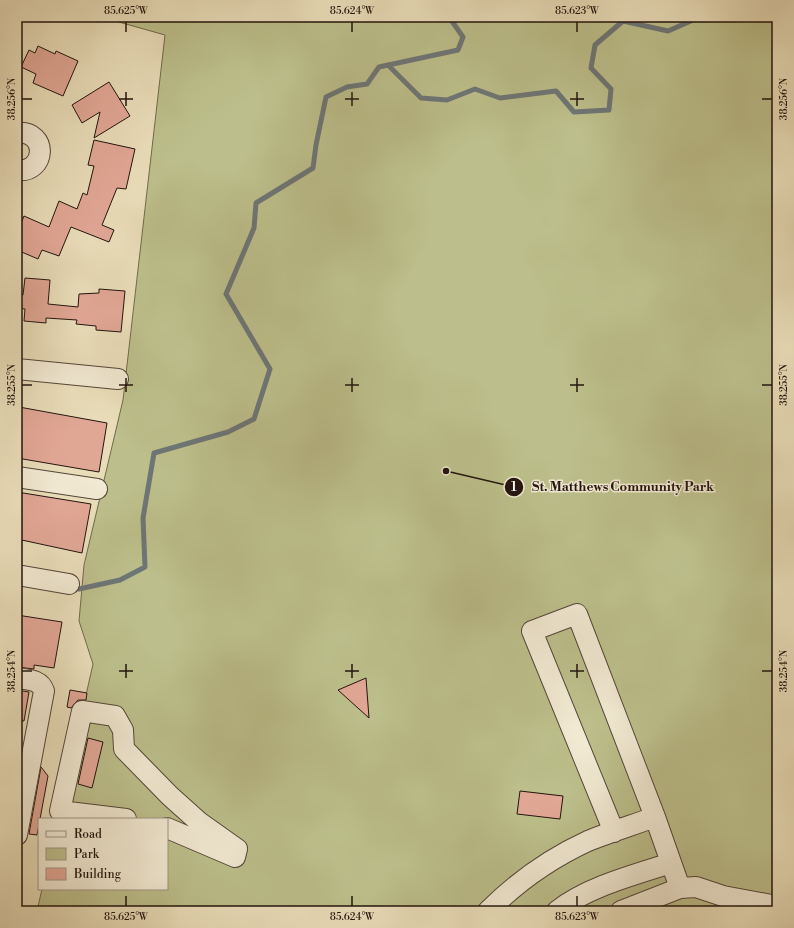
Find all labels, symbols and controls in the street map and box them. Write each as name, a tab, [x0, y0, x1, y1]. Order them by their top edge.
text: 85.625°W	[104, 5, 149, 17]
text: 85.624°W	[330, 5, 375, 17]
text: 85.623°W	[555, 5, 600, 17]
text: 38.256°N	[6, 77, 18, 120]
text: 38.256°N	[778, 77, 790, 120]
text: 38.255°N	[6, 364, 18, 406]
text: 38.255°N	[778, 364, 790, 406]
callout: St. Matthews Community Park	[504, 474, 723, 499]
text: St. Matthews Community Park	[532, 479, 715, 495]
text: 1	[511, 480, 517, 495]
text: 38.254°N	[6, 649, 18, 692]
text: 38.254°N	[778, 649, 790, 692]
legend	[38, 818, 168, 890]
text: Road	[74, 827, 102, 842]
text: Park	[74, 847, 100, 862]
text: Building	[73, 867, 122, 882]
text: 85.625°W	[104, 911, 149, 923]
text: 85.624°W	[330, 911, 375, 923]
text: 85.623°W	[555, 911, 600, 923]

